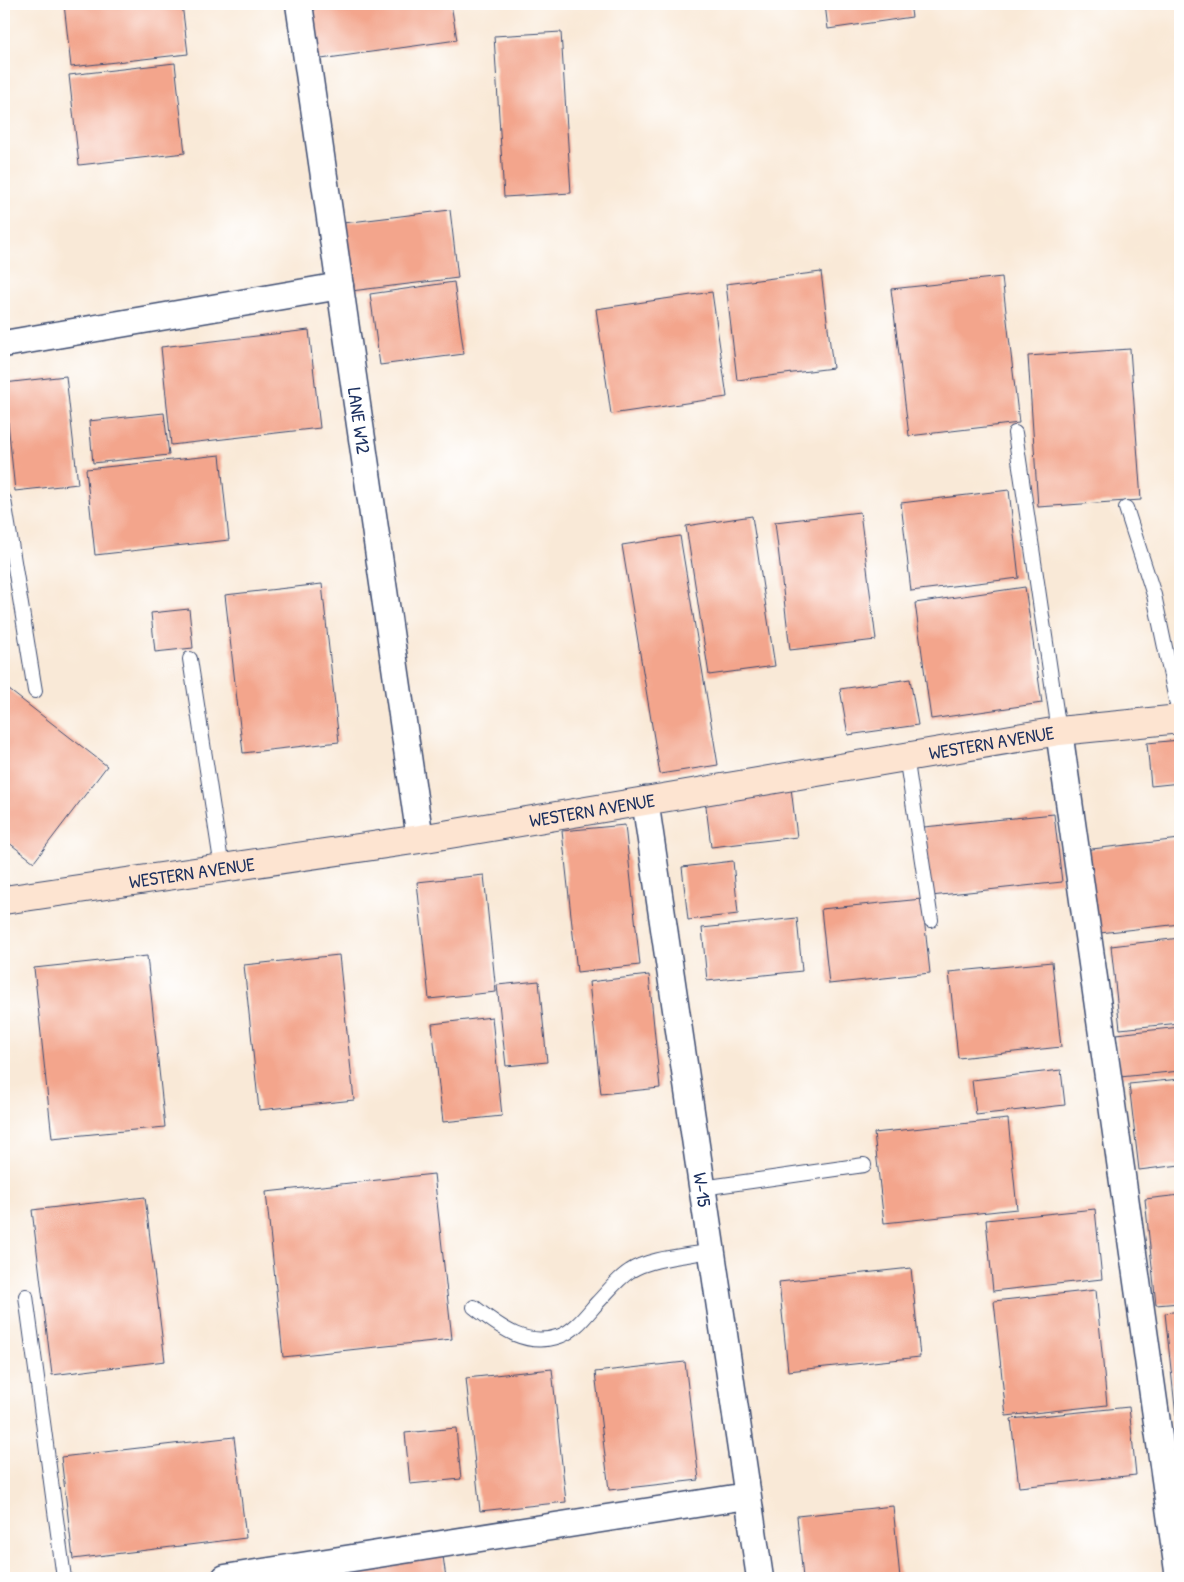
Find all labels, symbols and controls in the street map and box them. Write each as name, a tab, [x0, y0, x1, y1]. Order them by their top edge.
street label: LANE W12	[342, 386, 377, 456]
street label: WESTERN AVENUE	[927, 719, 1057, 766]
street label: WESTERN AVENUE	[528, 786, 657, 833]
street label: WESTERN AVENUE	[127, 850, 257, 894]
street label: W-15	[687, 1171, 718, 1209]

